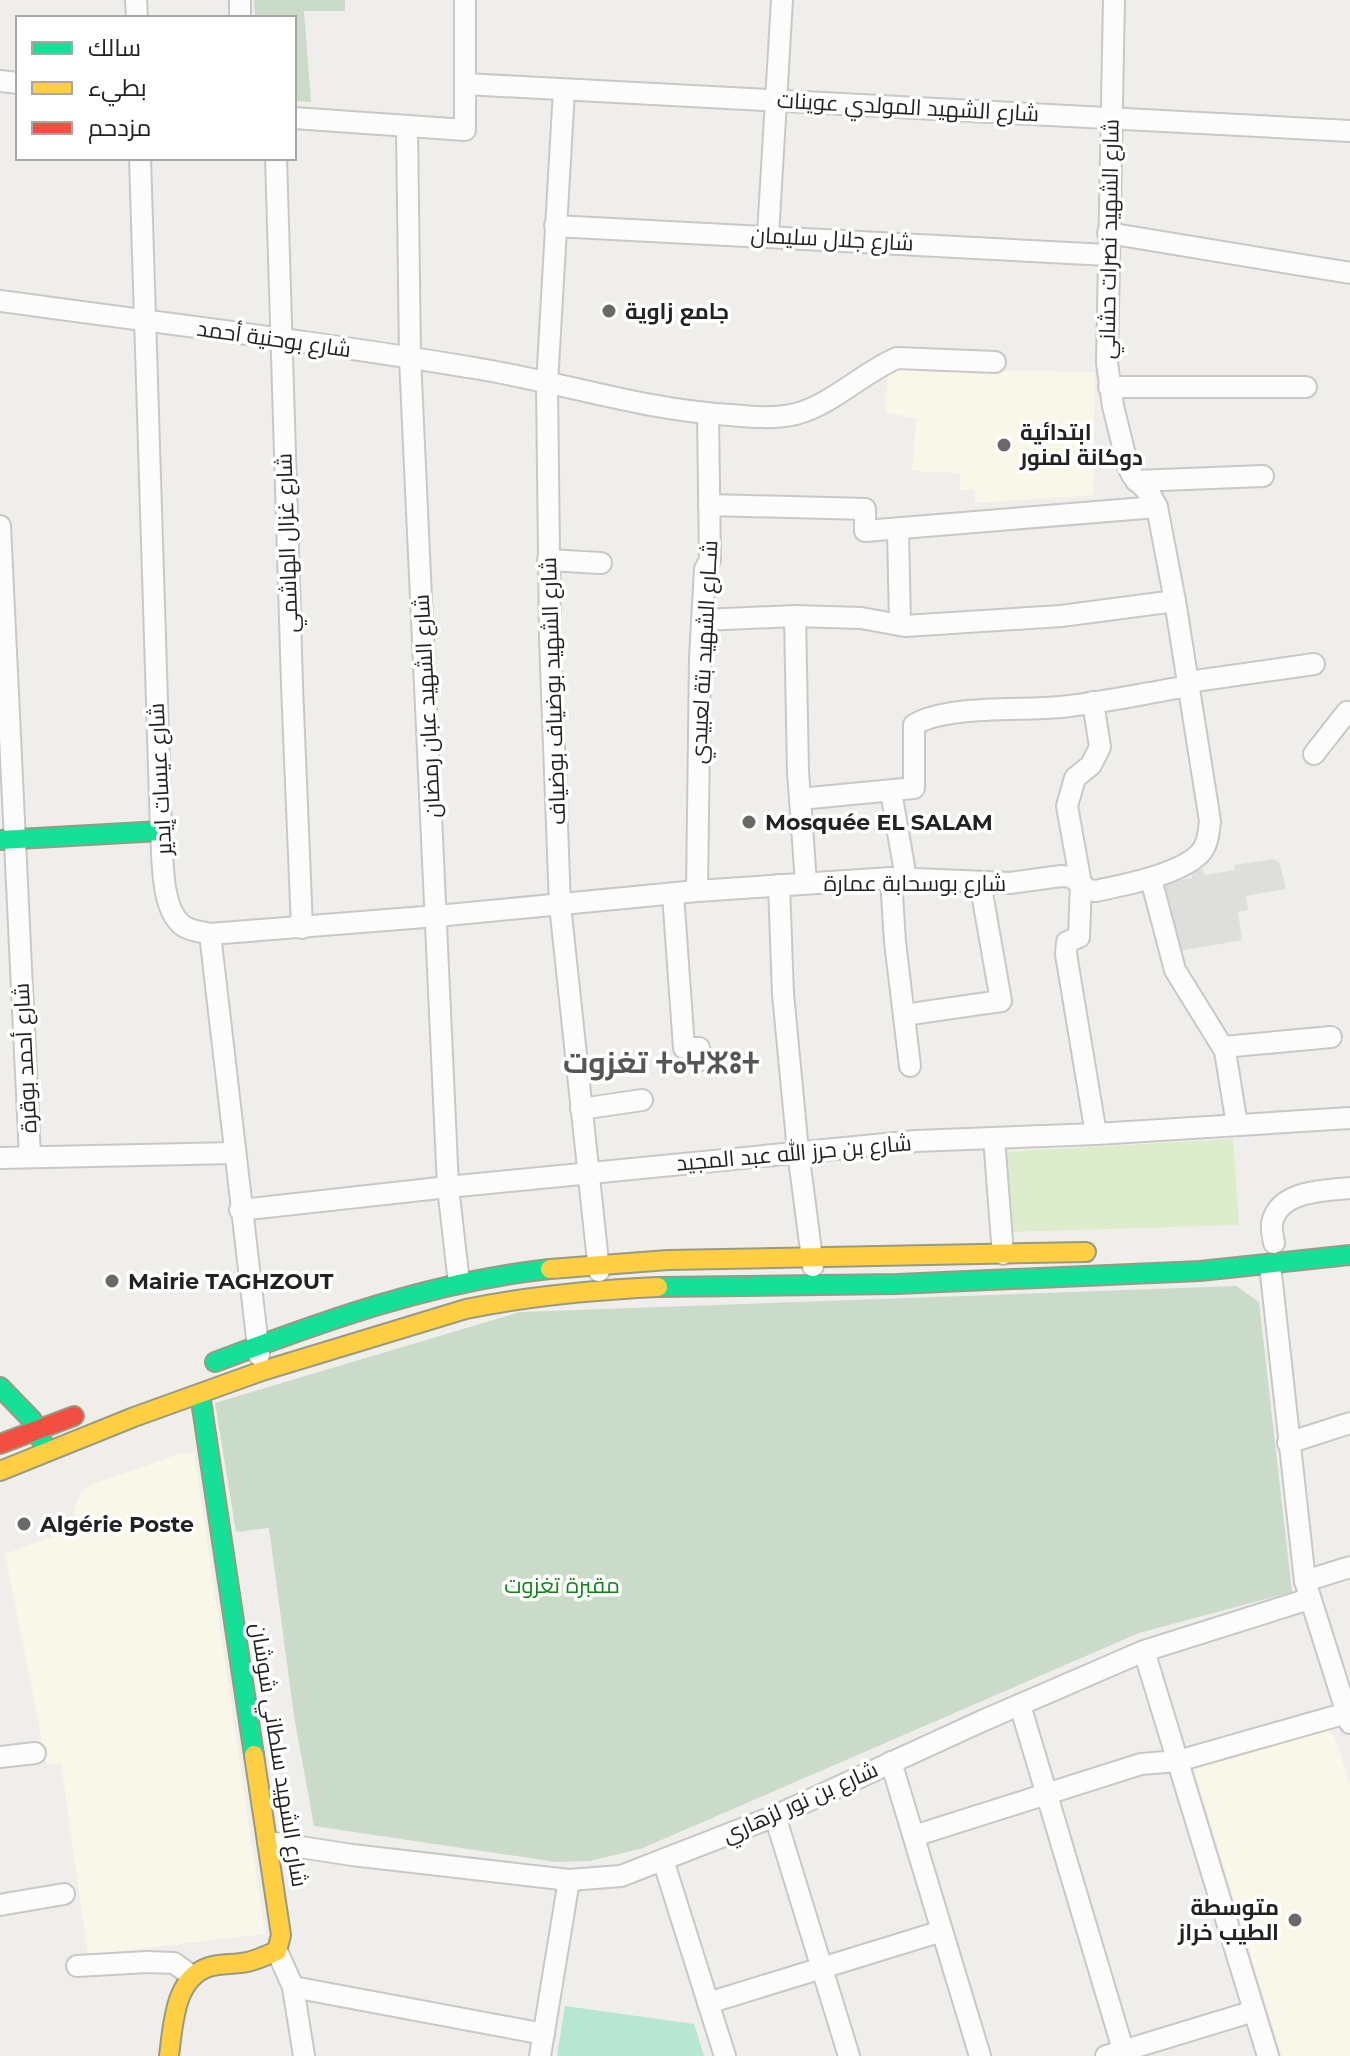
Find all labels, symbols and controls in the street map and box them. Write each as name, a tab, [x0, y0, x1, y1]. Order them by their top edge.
legend	[16, 16, 296, 160]
text: سالك	[88, 33, 141, 62]
text: بطيء	[88, 73, 147, 107]
street label: شارع الشهيد المولدي عوينات	[776, 87, 1040, 130]
text: مزدحم	[88, 113, 151, 144]
street label: شارع الشهيد نصرات حشاني	[1093, 119, 1128, 359]
street label: شارع جلال سليمان	[750, 221, 914, 258]
place label: جامع زاوية	[625, 298, 729, 326]
marker: جامع زاوية	[600, 302, 618, 320]
street label: شارع بوحنية أحمد	[195, 315, 353, 364]
place label: ابتدائية دوكانة لمنور	[1019, 419, 1143, 471]
marker: ابتدائية دوكانة لمنور	[995, 436, 1013, 454]
street label: شارع غزال الهاشمي	[270, 453, 307, 633]
street label: شــارع الشهيد بتة لعبيدي	[685, 539, 726, 765]
street label: شارع الشهيد بوضياف بوضياف	[535, 556, 572, 825]
street label: شارع الشهيد عبان رمضان	[408, 593, 447, 819]
street label: شارع عيسات إيدير	[143, 702, 179, 858]
place label: Mosquée EL SALAM	[765, 809, 993, 836]
marker: Mosquée EL SALAM	[740, 813, 758, 831]
street label: شارع بوسحابة عمارة	[824, 870, 1006, 898]
street label: شارع أحمد بوقرة	[8, 982, 43, 1134]
district label: تغزوت ⵜⴰⵖⵣⵓⵜ	[563, 1044, 759, 1081]
street label: شارع بن حرز الله عبد المجيد	[675, 1128, 913, 1178]
place label: Mairie TAGHZOUT	[128, 1268, 334, 1295]
marker: Mairie TAGHZOUT	[103, 1272, 121, 1290]
place label: Algérie Poste	[39, 1511, 194, 1538]
marker: Algérie Poste	[15, 1515, 33, 1533]
park label: مقبرة تغزوت	[504, 1572, 620, 1599]
street label: شارع الشهيد سلطاني شوشان	[242, 1621, 313, 1889]
street label: شارع بن نور لزهاري	[718, 1756, 883, 1851]
place label: متوسطة الطيب خراز	[1177, 1894, 1279, 1946]
marker: متوسطة الطيب خراز	[1286, 1911, 1304, 1929]

